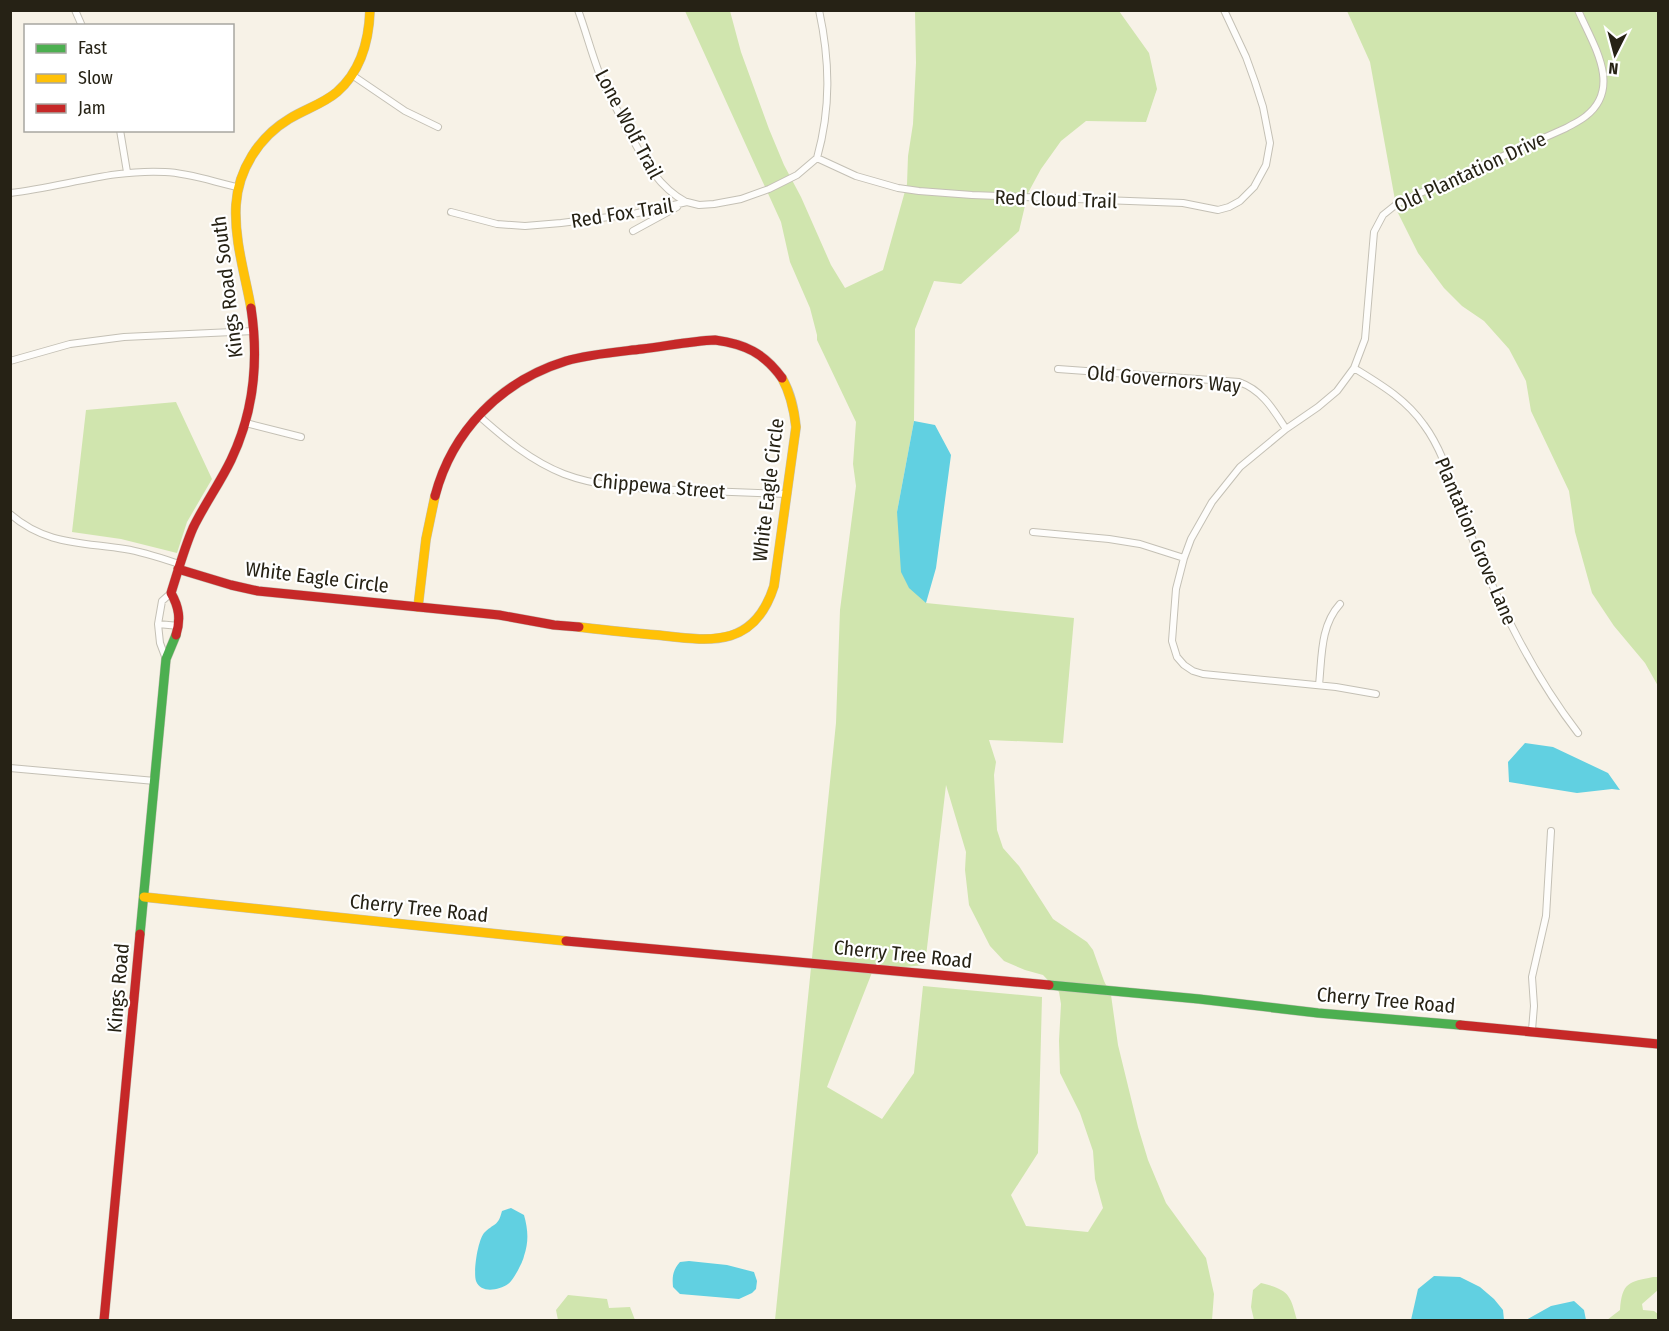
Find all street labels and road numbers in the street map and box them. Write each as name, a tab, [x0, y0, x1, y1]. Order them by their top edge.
street label: Lone Wolf Trail	[590, 65, 668, 183]
street label: Old Plantation Drive	[1390, 126, 1550, 218]
street label: Red Cloud Trail	[994, 185, 1118, 213]
street label: Red Fox Trail	[569, 193, 675, 233]
street label: Kings Road South	[206, 215, 248, 359]
street label: Old Governors Way	[1086, 360, 1242, 398]
street label: White Eagle Circle	[747, 417, 789, 563]
street label: Plantation Grove Lane	[1430, 453, 1522, 629]
street label: Chippewa Street	[592, 468, 727, 504]
street label: White Eagle Circle	[244, 556, 390, 598]
street label: Cherry Tree Road	[349, 889, 489, 927]
street label: Cherry Tree Road	[833, 935, 973, 973]
street label: Kings Road	[102, 942, 134, 1034]
street label: Cherry Tree Road	[1316, 982, 1456, 1018]

